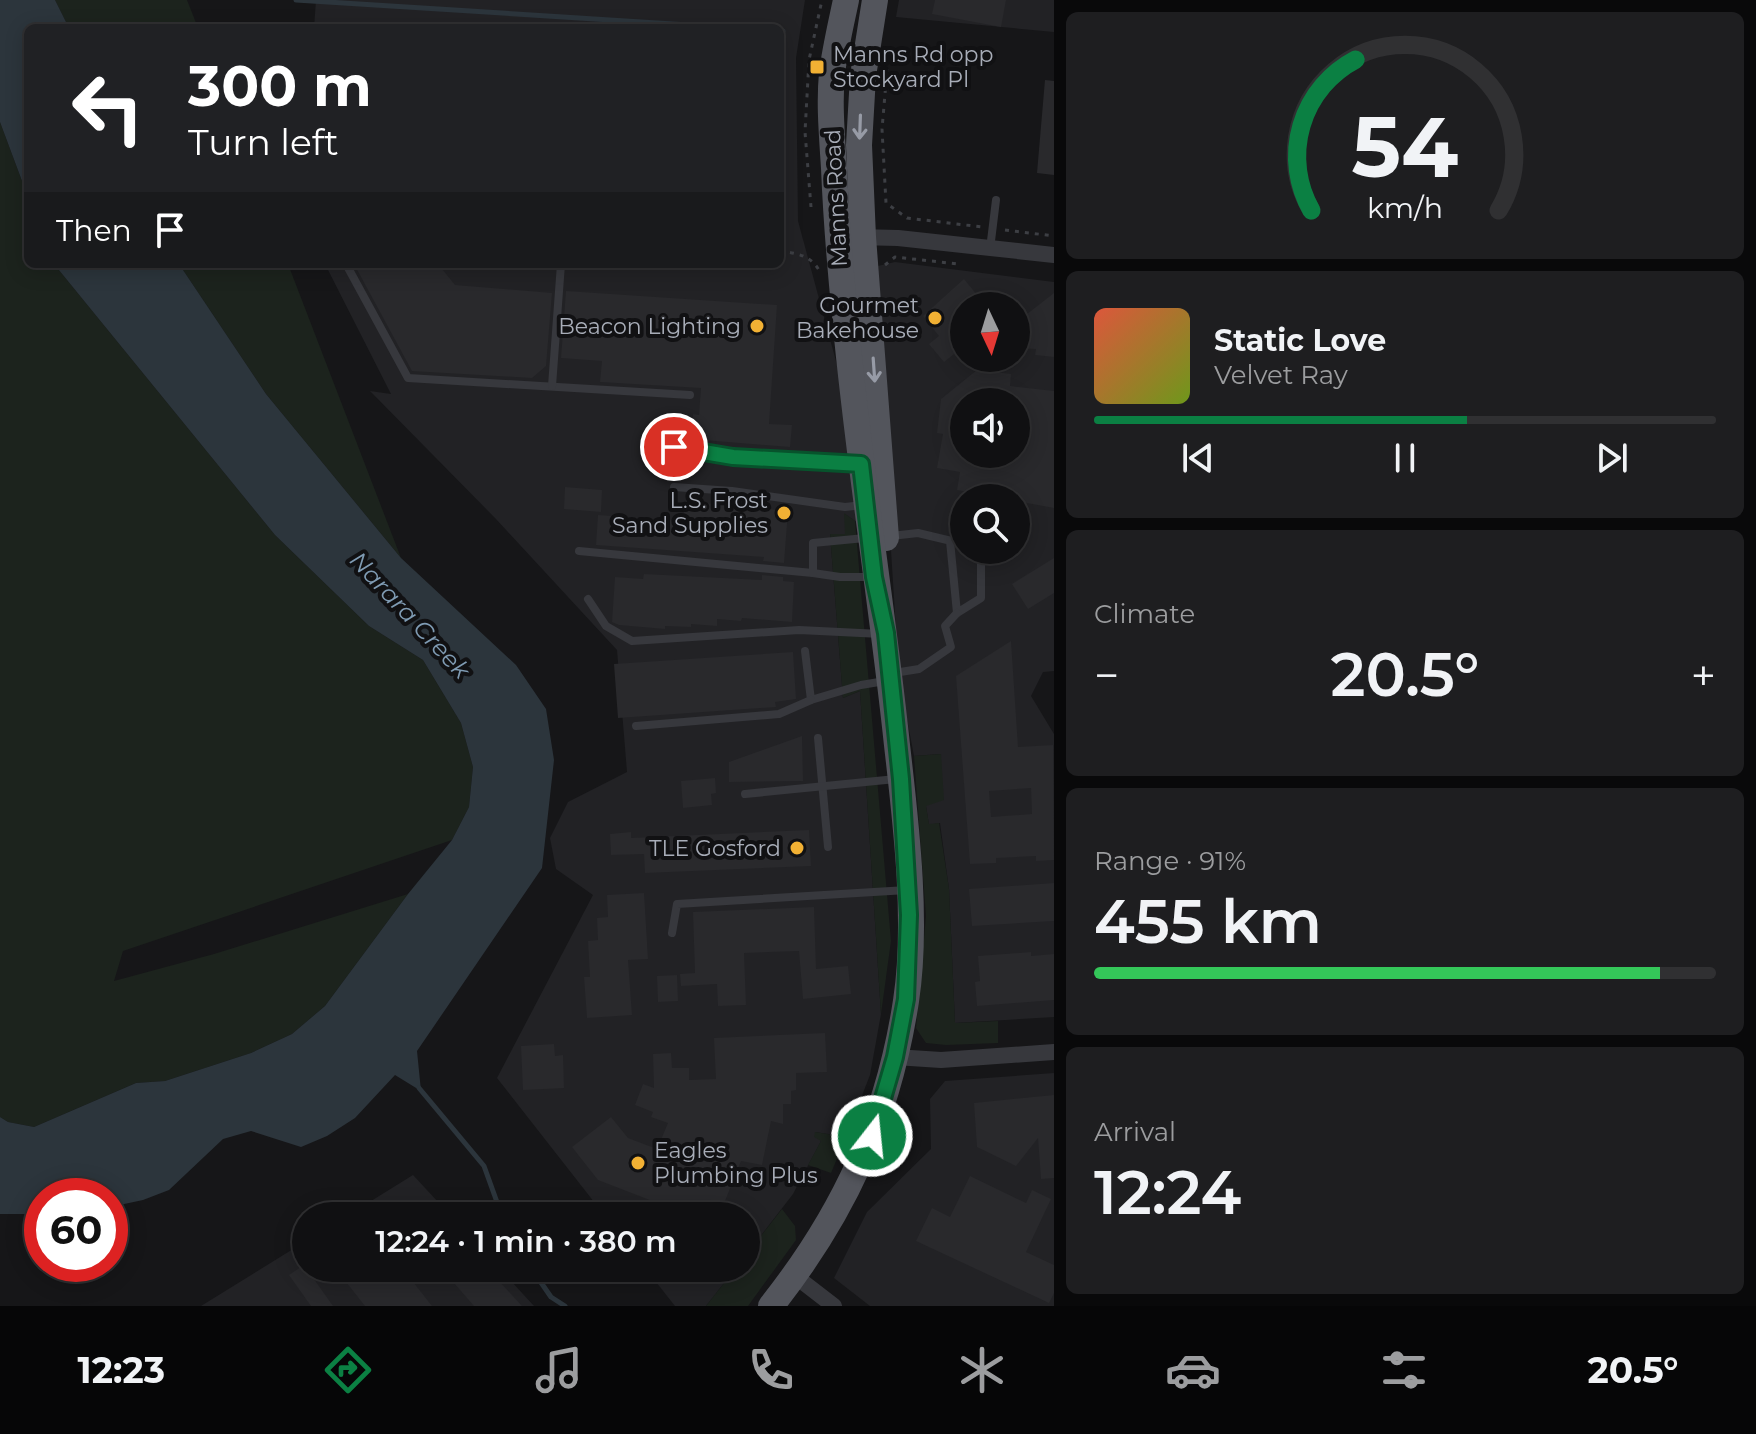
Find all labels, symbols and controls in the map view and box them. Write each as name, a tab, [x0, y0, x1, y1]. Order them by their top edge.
place label: Manns Rd opp Stockyard Pl	[833, 41, 993, 93]
text: 300 m	[188, 52, 372, 120]
icon: left	[56, 56, 160, 160]
marker: Manns Rd opp Stockyard Pl	[808, 58, 826, 76]
text: 54	[1352, 96, 1458, 198]
one-way arrow	[852, 113, 867, 140]
text: Turn left	[188, 120, 339, 164]
street label: Manns Road	[819, 129, 853, 267]
text: km/h	[1367, 191, 1443, 226]
icon: arrive	[148, 208, 192, 252]
text: Then	[56, 212, 132, 249]
place label: Gourmet Bakehouse	[796, 292, 919, 344]
north arrow	[950, 292, 1030, 372]
map controls	[950, 292, 1030, 564]
marker: Gourmet Bakehouse	[926, 309, 944, 327]
place label: Beacon Lighting	[558, 313, 741, 340]
marker: Beacon Lighting	[748, 317, 766, 335]
text: Static Love	[1214, 322, 1386, 359]
one-way arrow	[867, 356, 882, 383]
text: Velvet Ray	[1214, 359, 1348, 391]
button: sound	[950, 388, 1030, 468]
pin	[640, 413, 708, 481]
icon: arrive	[652, 425, 696, 469]
icon: previous	[1176, 436, 1220, 480]
icon: pause	[1383, 436, 1427, 480]
icon: next	[1590, 436, 1634, 480]
button: search	[950, 484, 1030, 564]
place label: L.S. Frost Sand Supplies	[612, 487, 768, 539]
marker: L.S. Frost Sand Supplies	[775, 504, 793, 522]
water label: Narara Creek	[344, 545, 477, 686]
text: Climate	[1094, 598, 1195, 630]
text: 20.5°	[1331, 638, 1479, 711]
text: −	[1094, 648, 1119, 702]
text: +	[1691, 648, 1716, 702]
place label: TLE Gosford	[649, 835, 781, 862]
marker: TLE Gosford	[788, 839, 806, 857]
text: Range · 91%	[1094, 845, 1246, 877]
text: 455 km	[1094, 885, 1322, 958]
position arrow	[830, 1094, 914, 1178]
text: Arrival	[1094, 1116, 1176, 1148]
place label: Eagles Plumbing Plus	[654, 1137, 818, 1189]
marker: Eagles Plumbing Plus	[629, 1154, 647, 1172]
text: 12:24	[1094, 1156, 1241, 1229]
speed limit sign: 60	[24, 1178, 128, 1282]
text: 12:24 · 1 min · 380 m	[375, 1223, 677, 1260]
icon: directions	[320, 1342, 376, 1398]
icon: music	[531, 1342, 587, 1398]
icon: phone	[743, 1342, 799, 1398]
icon: climate	[954, 1342, 1010, 1398]
icon: car	[1165, 1342, 1221, 1398]
icon: filters	[1376, 1342, 1432, 1398]
text: 12:23	[78, 1348, 165, 1392]
text: 20.5°	[1587, 1348, 1678, 1392]

